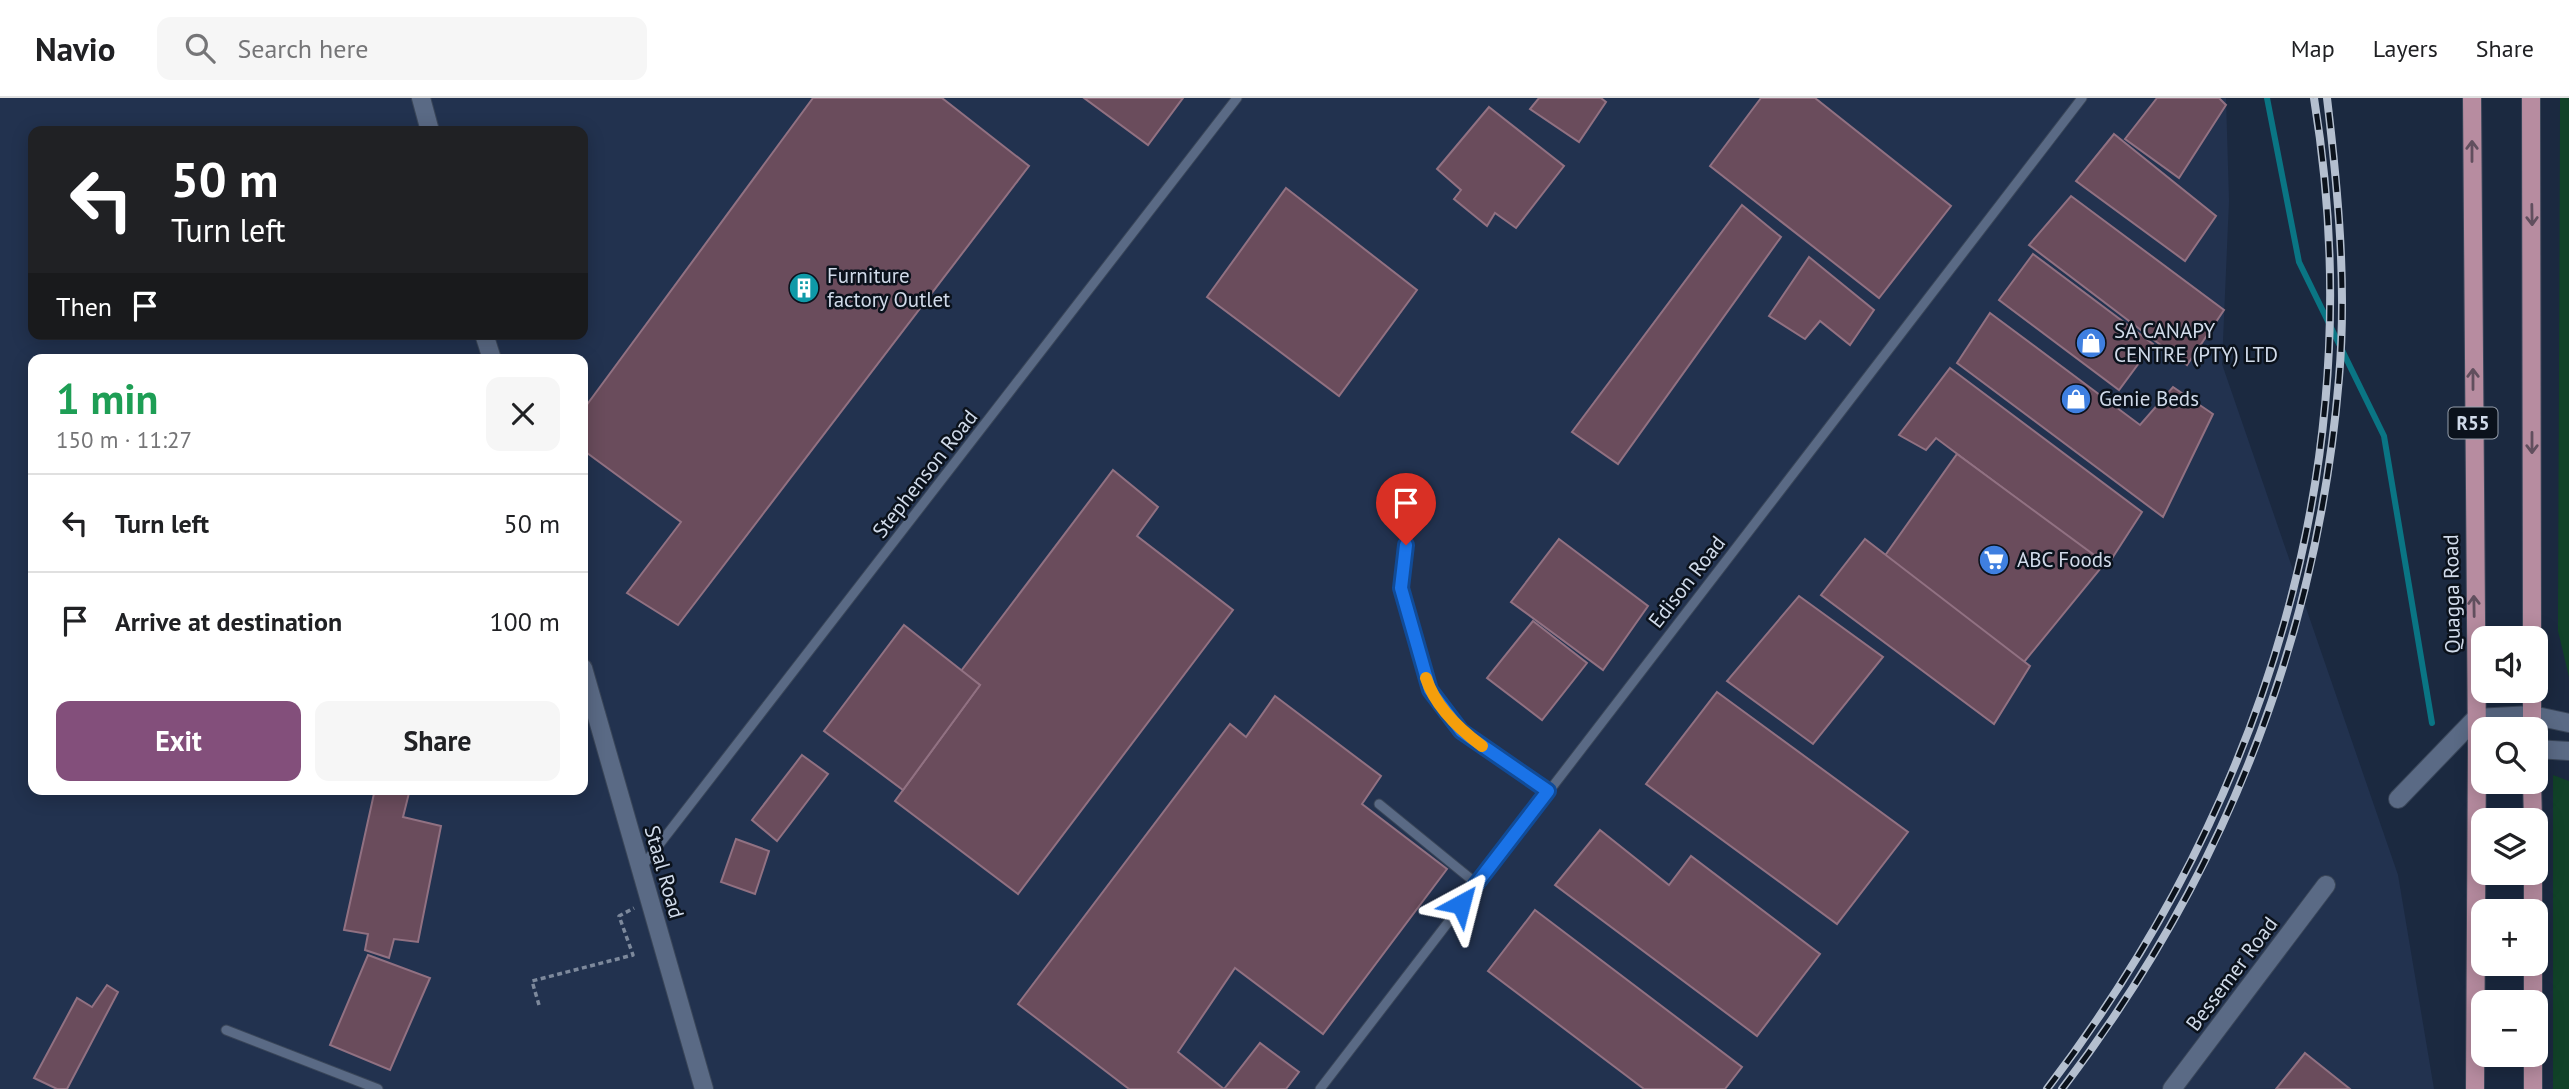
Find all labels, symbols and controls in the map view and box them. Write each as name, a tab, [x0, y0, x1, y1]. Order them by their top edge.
search box	[157, 17, 647, 80]
text: Navio	[35, 27, 115, 70]
icon: search	[181, 29, 219, 67]
text: Search here	[237, 32, 369, 65]
text: Map	[2291, 33, 2335, 64]
text: Layers	[2373, 33, 2438, 64]
text: Share	[2476, 33, 2534, 64]
one-way arrow	[2465, 140, 2479, 163]
text: 50 m	[171, 147, 278, 211]
icon: left	[56, 154, 147, 245]
one-way arrow	[2525, 203, 2539, 226]
text: Turn left	[171, 209, 286, 251]
place label: Furniture factory Outlet	[827, 262, 950, 313]
building icon: Furniture factory Outlet	[787, 271, 821, 305]
icon: arrive	[126, 287, 164, 325]
text: Then	[56, 290, 112, 323]
place label: SA CANAPY CENTRE (PTY) LTD	[2114, 317, 2278, 368]
shop icon: SA CANAPY CENTRE (PTY) LTD	[2074, 326, 2108, 360]
one-way arrow	[2466, 368, 2480, 391]
text: 1 min	[56, 371, 158, 426]
button: close	[486, 377, 560, 451]
shop icon: Genie Beds	[2059, 382, 2093, 416]
place label: Genie Beds	[2099, 385, 2199, 412]
street label: Stephenson Road	[866, 404, 983, 543]
road number: R55	[2448, 408, 2498, 438]
text: 150 m · 11:27	[56, 425, 192, 454]
one-way arrow	[2525, 431, 2539, 454]
pin	[1376, 473, 1436, 545]
icon: arrive	[1387, 484, 1425, 522]
icon: left	[56, 504, 94, 542]
text: Turn left	[115, 507, 209, 540]
text: 50 m	[504, 507, 560, 540]
street label: Edison Road	[1642, 530, 1731, 633]
street label: Quagga Road	[2437, 534, 2466, 654]
supermarket icon: ABC Foods	[1977, 543, 2011, 577]
place label: ABC Foods	[2017, 546, 2112, 573]
one-way arrow	[2468, 595, 2481, 618]
icon: arrive	[56, 602, 94, 640]
text: Arrive at destination	[115, 605, 342, 638]
text: 100 m	[489, 605, 560, 638]
map controls	[2471, 626, 2548, 1067]
button: sound	[2471, 626, 2548, 703]
button: Exit	[56, 701, 301, 781]
button: Share	[315, 701, 560, 781]
button: search	[2471, 717, 2548, 794]
button: layers	[2471, 808, 2548, 885]
street label: Staal Road	[638, 822, 691, 921]
position arrow	[1424, 867, 1498, 941]
button: +	[2471, 899, 2548, 976]
street label: Bessemer Road	[2180, 911, 2283, 1036]
button: −	[2471, 990, 2548, 1067]

